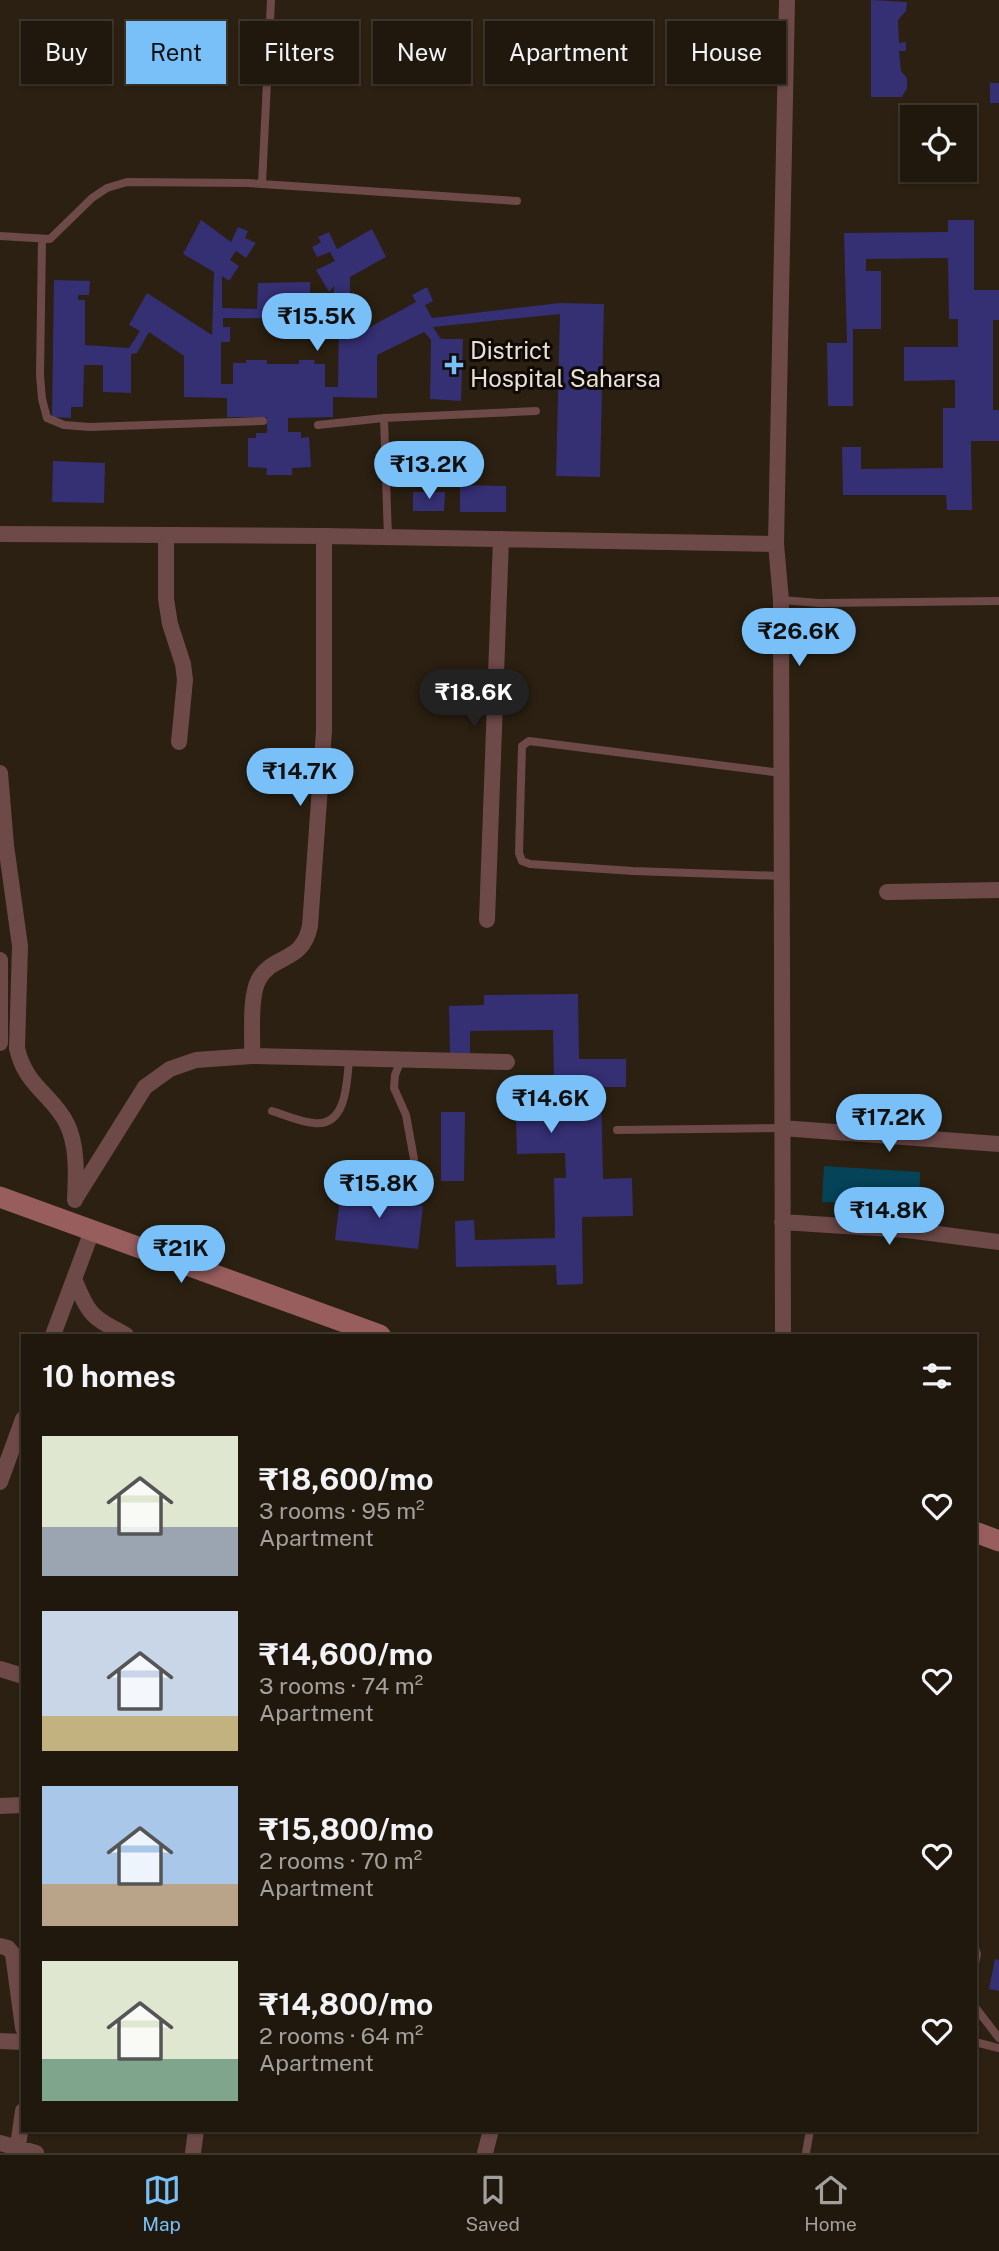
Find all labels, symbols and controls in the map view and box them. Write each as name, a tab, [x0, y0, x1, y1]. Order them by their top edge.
chip: Buy	[21, 21, 112, 84]
chip: Rent	[126, 21, 226, 84]
chip: Filters	[240, 21, 359, 84]
chip: New	[373, 21, 471, 84]
chip: Apartment	[485, 21, 653, 84]
chip: House	[667, 21, 786, 84]
map controls	[900, 105, 977, 182]
button: locate	[900, 105, 977, 182]
pin: ₹15.5K	[260, 294, 374, 353]
text: ₹15.5K	[278, 302, 356, 329]
place label: District Hospital Saharsa	[470, 336, 661, 392]
marker: District Hospital Saharsa	[444, 355, 464, 375]
pin: ₹13.2K	[372, 442, 486, 501]
text: ₹13.2K	[390, 450, 468, 477]
pin: ₹26.6K	[742, 608, 856, 668]
text: ₹26.6K	[758, 617, 840, 644]
pin: ₹18.6K	[417, 670, 531, 729]
text: ₹18.6K	[435, 678, 513, 705]
pin: ₹14.7K	[243, 748, 357, 808]
text: ₹14.7K	[263, 757, 337, 784]
pin: ₹14.6K	[494, 1076, 608, 1135]
text: ₹14.6K	[512, 1084, 590, 1111]
pin: ₹17.2K	[832, 1094, 946, 1154]
text: ₹17.2K	[852, 1103, 926, 1130]
pin: ₹15.8K	[322, 1160, 436, 1220]
text: ₹15.8K	[340, 1169, 418, 1196]
pin: ₹14.8K	[832, 1188, 946, 1247]
text: ₹14.8K	[850, 1196, 928, 1223]
pin: ₹21K	[140, 1226, 222, 1285]
text: ₹21K	[153, 1234, 209, 1261]
icon: filters	[918, 1357, 956, 1395]
text: 10 homes	[42, 1358, 176, 1394]
text: ₹18,600/mo	[259, 1461, 433, 1497]
icon: home	[98, 1464, 182, 1548]
icon: heart	[918, 1487, 956, 1525]
text: 3 rooms · 95 m²	[259, 1497, 425, 1524]
text: Apartment	[259, 1524, 374, 1551]
text: ₹14,600/mo	[259, 1636, 433, 1672]
icon: home	[98, 1639, 182, 1723]
icon: heart	[918, 1662, 956, 1700]
text: 3 rooms · 74 m²	[259, 1672, 423, 1699]
text: Apartment	[259, 1699, 374, 1726]
text: ₹15,800/mo	[259, 1811, 434, 1847]
icon: home	[98, 1814, 182, 1898]
icon: heart	[918, 1837, 956, 1875]
text: 2 rooms · 70 m²	[259, 1847, 422, 1874]
text: Apartment	[259, 1874, 374, 1901]
text: ₹14,800/mo	[259, 1986, 433, 2022]
icon: home	[98, 1989, 182, 2073]
icon: heart	[918, 2012, 956, 2050]
text: 2 rooms · 64 m²	[259, 2022, 423, 2049]
text: Apartment	[259, 2049, 374, 2076]
tab: Map	[142, 2171, 181, 2235]
tab: Saved	[465, 2171, 520, 2235]
tab: Home	[804, 2171, 857, 2235]

